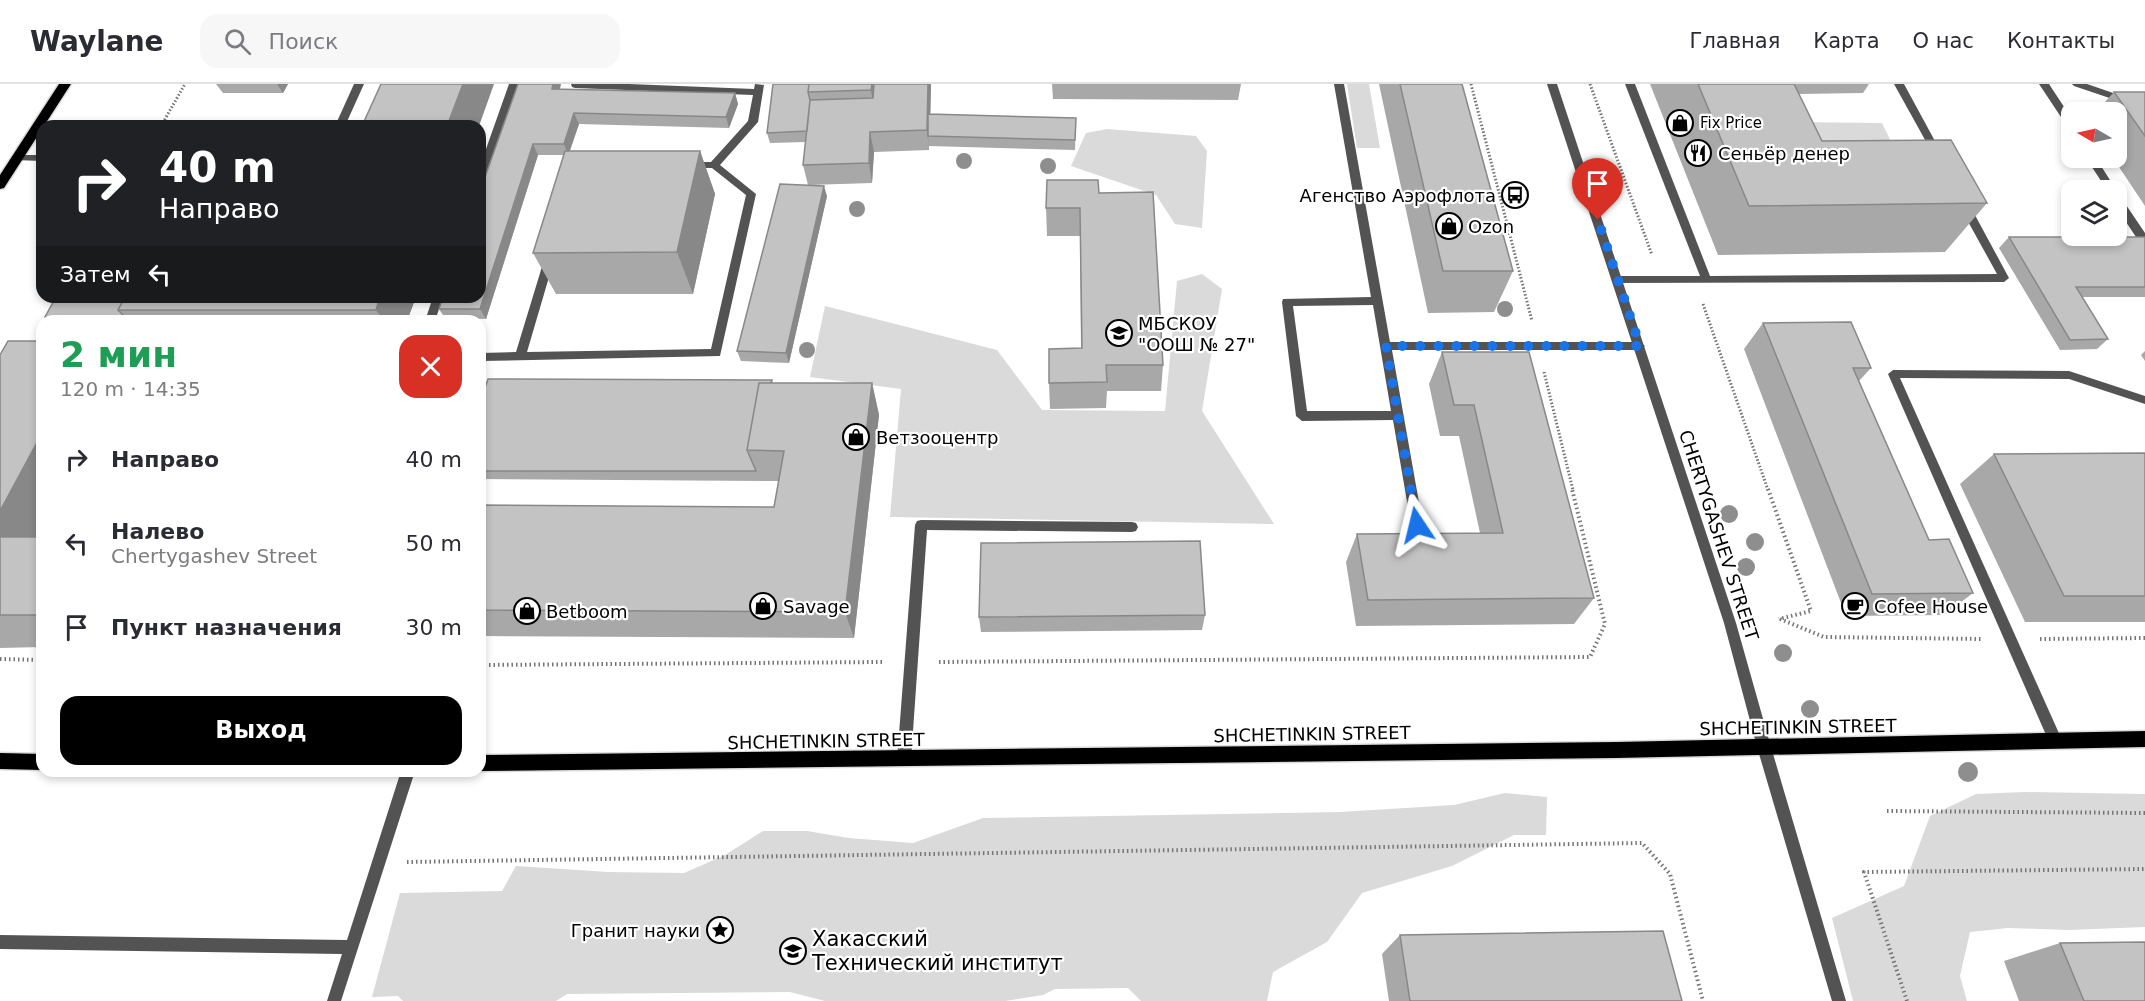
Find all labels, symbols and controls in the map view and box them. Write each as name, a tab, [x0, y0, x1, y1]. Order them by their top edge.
search box	[200, 14, 620, 68]
text: Waylane	[30, 25, 164, 58]
icon: search	[221, 25, 254, 58]
text: Поиск	[269, 29, 338, 54]
text: Главная	[1690, 29, 1780, 53]
text: Карта	[1813, 29, 1880, 53]
text: О нас	[1913, 29, 1974, 53]
text: Контакты	[2007, 29, 2115, 53]
north arrow	[2061, 102, 2127, 168]
map controls	[2061, 102, 2127, 246]
shop icon: Fix Price	[1665, 108, 1695, 138]
place label: Fix Price	[1700, 114, 1762, 132]
restaurant icon: Сеньёр денер	[1683, 138, 1713, 168]
text: 40 m	[159, 143, 276, 192]
place label: Сеньёр денер	[1718, 143, 1850, 164]
icon: right	[60, 144, 138, 222]
pin	[1572, 158, 1623, 220]
icon: arrive	[1581, 167, 1614, 200]
bus stop icon: Агенство Аэрофлота	[1500, 180, 1530, 210]
button: layers	[2061, 180, 2127, 246]
place label: Агенство Аэрофлота	[1300, 185, 1496, 206]
text: Направо	[159, 193, 280, 224]
shop icon: Ozon	[1434, 211, 1464, 241]
place label: Ozon	[1468, 216, 1514, 237]
icon: left	[143, 258, 176, 291]
text: Затем	[60, 262, 131, 287]
place label: МБСКОУ "ООШ № 27"	[1138, 313, 1255, 355]
school or university icon: МБСКОУ "ООШ № 27"	[1104, 318, 1134, 348]
text: 2 мин	[60, 334, 177, 375]
button: close	[399, 335, 462, 398]
text: 120 m · 14:35	[60, 377, 201, 401]
shop icon: Ветзооцентр	[841, 422, 871, 452]
place label: Ветзооцентр	[876, 427, 999, 448]
street label: CHERTYGASHEV STREET	[1675, 427, 1763, 644]
icon: right	[60, 443, 93, 476]
text: Направо	[111, 447, 219, 472]
text: 40 m	[406, 447, 462, 472]
position arrow	[1385, 493, 1449, 557]
text: Налево	[111, 519, 204, 544]
icon: left	[60, 527, 93, 560]
text: 50 m	[406, 531, 462, 556]
text: Chertygashev Street	[111, 544, 317, 568]
shop icon: Savage	[748, 591, 778, 621]
cafe icon: Cofee House	[1840, 591, 1870, 621]
shop icon: Betboom	[512, 596, 542, 626]
place label: Savage	[783, 596, 850, 617]
place label: Cofee House	[1874, 596, 1988, 617]
place label: Betboom	[546, 601, 627, 622]
icon: arrive	[60, 611, 93, 644]
text: Пункт назначения	[111, 615, 342, 640]
text: 30 m	[406, 615, 462, 640]
button: Выход	[60, 696, 462, 765]
street label: SHCHETINKIN STREET	[1699, 715, 1898, 739]
street label: SHCHETINKIN STREET	[1213, 722, 1412, 746]
street label: SHCHETINKIN STREET	[727, 729, 926, 753]
place icon: Гранит науки	[705, 915, 735, 945]
place label: Гранит науки	[571, 920, 700, 941]
place label: Хакасский Технический институт	[811, 927, 1063, 975]
school or university icon: Хакасский Технический институт	[778, 936, 808, 966]

